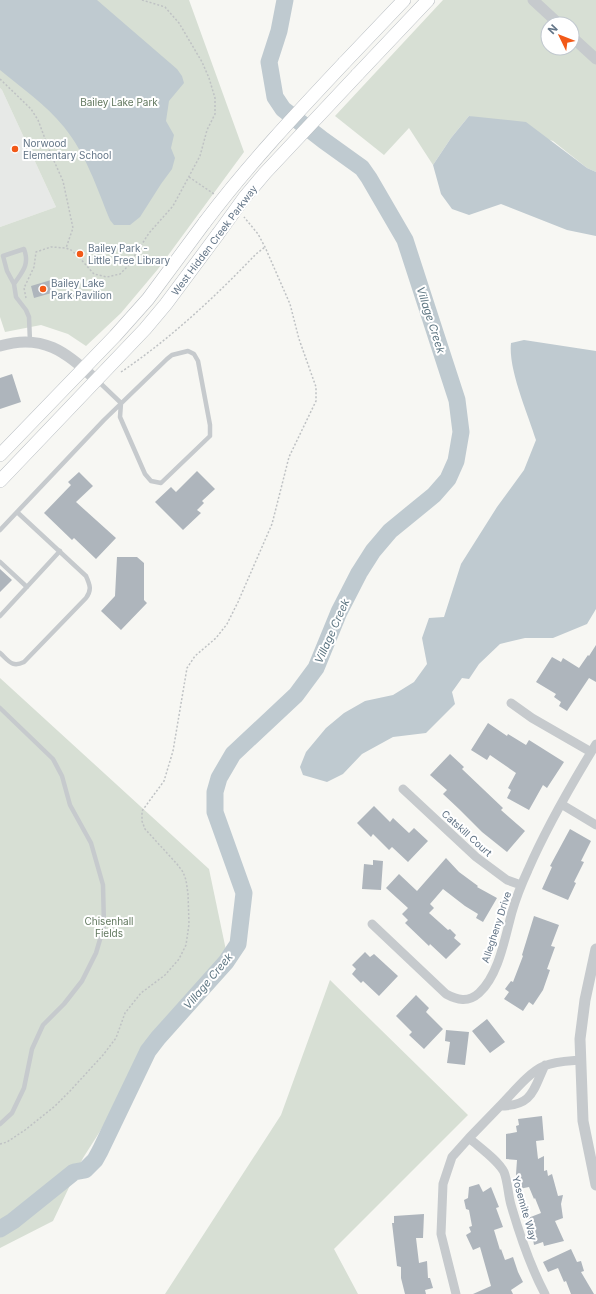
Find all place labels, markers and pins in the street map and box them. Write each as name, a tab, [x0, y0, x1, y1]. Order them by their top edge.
place label: Norwood Elementary School	[23, 137, 112, 161]
marker: Norwood Elementary School	[10, 144, 20, 154]
place label: Bailey Park - Little Free Library	[88, 242, 171, 266]
marker: Bailey Park - Little Free Library	[75, 249, 85, 259]
place label: Bailey Lake Park Pavilion	[51, 277, 112, 301]
marker: Bailey Lake Park Pavilion	[38, 284, 48, 294]

